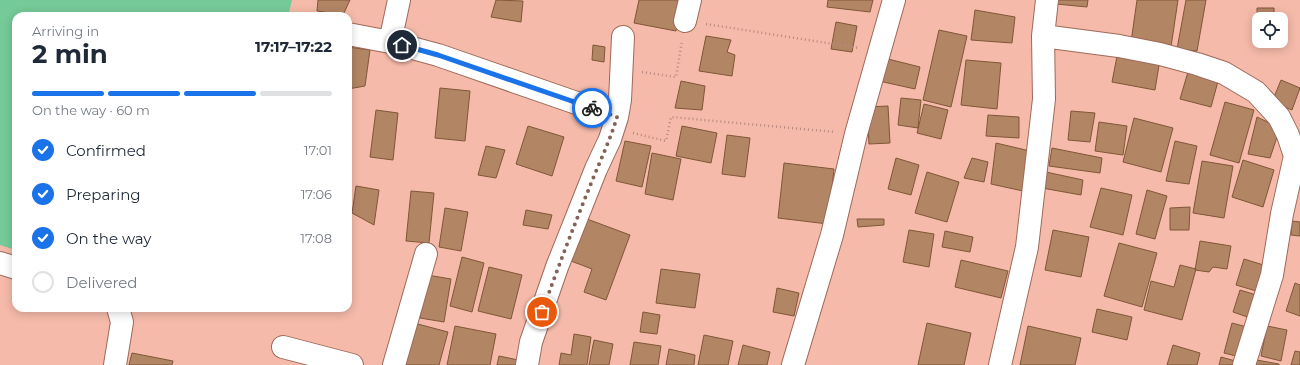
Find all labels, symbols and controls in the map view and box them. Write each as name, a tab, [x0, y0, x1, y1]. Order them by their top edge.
map controls	[1252, 12, 1288, 48]
button: locate	[1252, 12, 1288, 48]
text: Arriving in	[32, 23, 99, 39]
pin	[385, 28, 419, 62]
icon: home	[391, 34, 413, 56]
text: 17:17–17:22	[255, 37, 332, 56]
text: 2 min	[32, 38, 108, 70]
courier	[572, 88, 612, 128]
icon: bike	[581, 97, 603, 119]
text: On the way · 60 m	[32, 102, 150, 118]
icon: check	[32, 139, 54, 161]
text: Confirmed	[66, 141, 146, 160]
text: 17:01	[304, 142, 332, 158]
icon: check	[32, 183, 54, 205]
text: Preparing	[66, 185, 141, 204]
text: 17:06	[301, 186, 332, 202]
icon: check	[32, 227, 54, 249]
text: On the way	[66, 229, 151, 248]
text: 17:08	[300, 230, 332, 246]
text: Delivered	[66, 273, 138, 292]
pin	[525, 295, 559, 329]
icon: bag	[531, 301, 553, 323]

